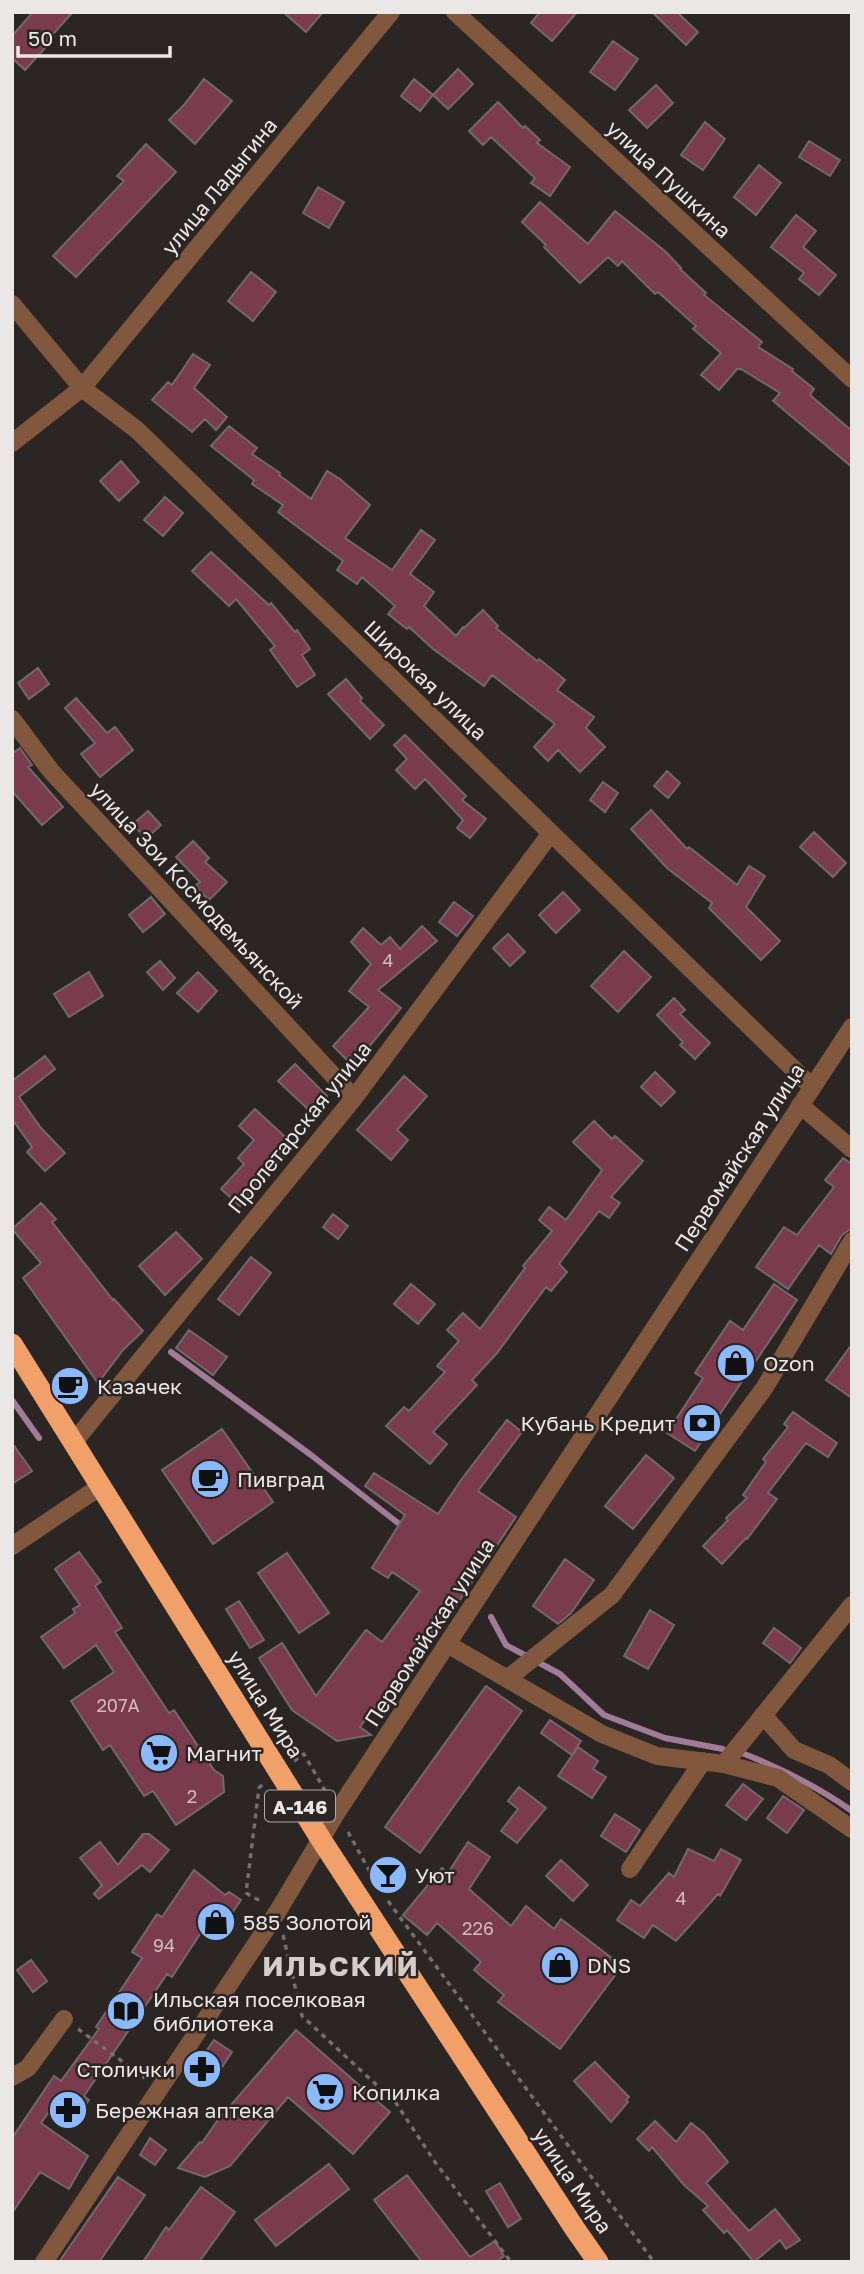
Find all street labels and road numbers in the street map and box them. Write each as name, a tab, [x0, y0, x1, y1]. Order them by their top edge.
street label: улица Ладыгина	[156, 112, 282, 260]
street label: улица Пушкина	[601, 115, 737, 243]
street label: Широкая улица	[359, 615, 493, 745]
street label: улица Зои Космодемьянской	[85, 776, 309, 1014]
street label: Пролетарская улица	[222, 1036, 376, 1218]
street label: Первомайская улица	[668, 1058, 810, 1256]
street label: Первомайская улица	[358, 1533, 500, 1731]
street label: улица Мира	[223, 1645, 309, 1763]
road number: А-146	[265, 1790, 335, 1822]
street label: улица Мира	[528, 2122, 618, 2238]

